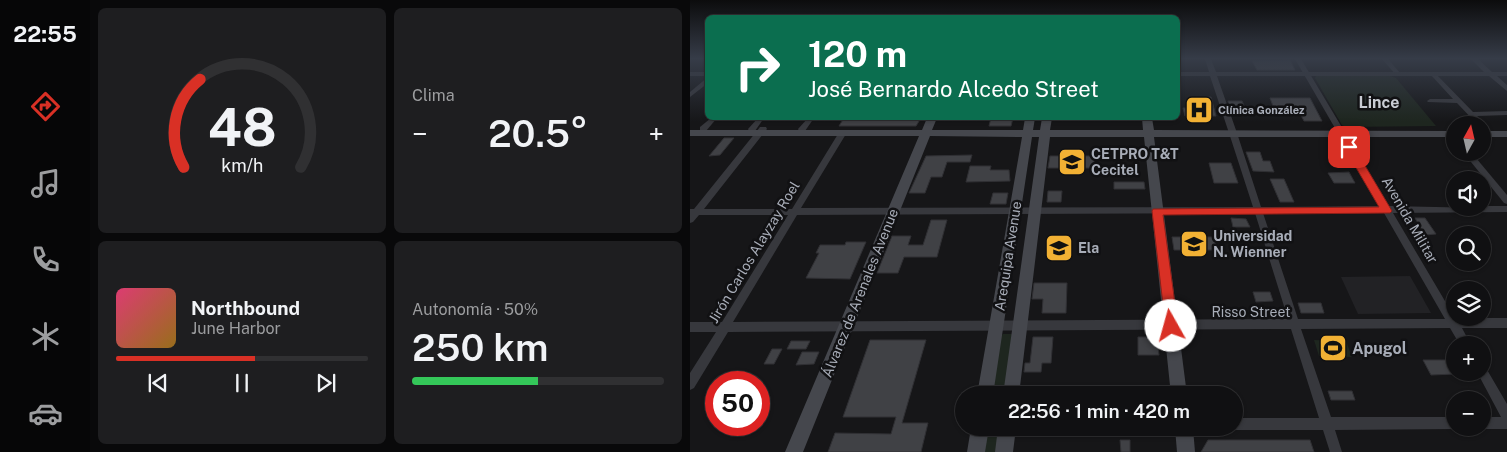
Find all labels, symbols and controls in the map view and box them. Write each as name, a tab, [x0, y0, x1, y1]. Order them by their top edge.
text: 22:55	[13, 21, 77, 47]
text: 120 m	[808, 34, 907, 75]
icon: right	[725, 35, 790, 100]
text: José Bernardo Alcedo Street	[808, 76, 1099, 102]
text: Clima	[412, 86, 455, 105]
icon: directions	[28, 89, 63, 124]
district label: Lince	[1358, 93, 1400, 112]
hospital icon: Clínica González	[1184, 95, 1214, 125]
text: 48	[207, 97, 277, 158]
place label: Clínica González	[1218, 104, 1305, 116]
text: 20.5°	[488, 111, 588, 156]
north arrow	[1446, 116, 1491, 161]
map controls	[1446, 116, 1491, 436]
text: −	[412, 117, 428, 150]
text: +	[648, 117, 664, 150]
pin	[1328, 126, 1370, 168]
icon: arrive	[1335, 133, 1363, 161]
place label: CETPRO T&T Cecitel	[1091, 146, 1179, 178]
school or university icon: CETPRO T&T Cecitel	[1057, 147, 1087, 177]
text: km/h	[221, 155, 263, 176]
icon: music	[28, 166, 63, 201]
button: sound	[1446, 171, 1491, 216]
street label: Avenida Militar	[1379, 174, 1441, 266]
street label: Jirón Carlos Alayzay Roel	[705, 178, 803, 326]
street label: Arequipa Avenue	[991, 200, 1025, 312]
street label: Álvarez de Arenales Avenue	[818, 206, 901, 380]
button: search	[1446, 226, 1491, 271]
place label: Universidad N. Wienner	[1213, 228, 1292, 260]
school or university icon: Universidad N. Wienner	[1179, 229, 1209, 259]
school or university icon: Ela	[1044, 233, 1074, 263]
place label: Ela	[1078, 240, 1099, 256]
icon: phone	[28, 242, 63, 277]
button: layers	[1446, 281, 1491, 326]
text: Northbound	[191, 297, 300, 319]
position arrow	[1144, 299, 1196, 351]
text: Autonomía · 50%	[412, 300, 538, 319]
street label: Risso Street	[1211, 304, 1291, 320]
icon: climate	[28, 319, 63, 354]
text: June Harbor	[191, 319, 281, 338]
text: 250 km	[412, 325, 549, 370]
sports icon: Apugol	[1318, 333, 1348, 363]
button: +	[1446, 336, 1491, 381]
place label: Apugol	[1352, 339, 1407, 358]
icon: previous	[144, 369, 172, 397]
icon: pause	[228, 369, 256, 397]
icon: next	[312, 369, 340, 397]
speed limit sign: 50	[705, 371, 770, 436]
button: −	[1446, 391, 1491, 436]
icon: car	[28, 396, 63, 431]
text: 22:56 · 1 min · 420 m	[1008, 400, 1190, 422]

